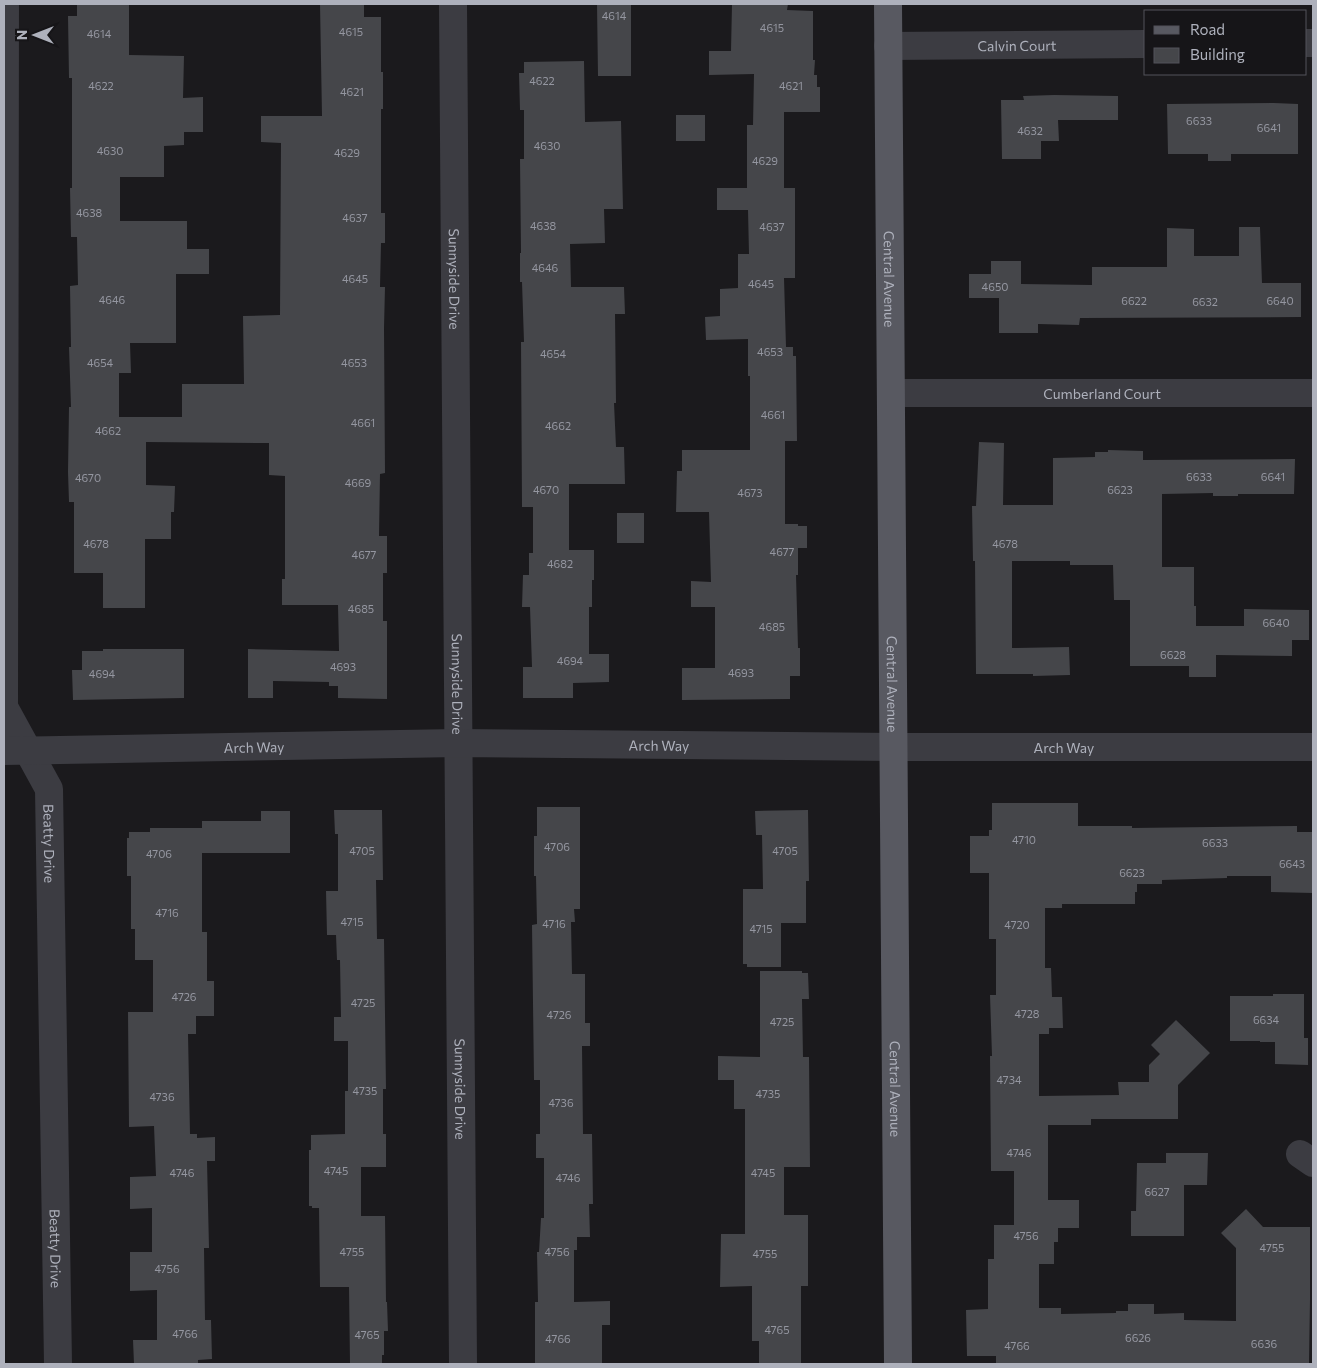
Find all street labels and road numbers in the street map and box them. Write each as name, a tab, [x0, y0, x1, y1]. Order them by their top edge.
street label: Calvin Court	[977, 36, 1057, 54]
street label: Sunnyside Drive	[446, 228, 464, 330]
street label: Central Avenue	[881, 231, 899, 327]
street label: Cumberland Court	[1043, 385, 1161, 402]
street label: Sunnyside Drive	[449, 633, 467, 735]
street label: Central Avenue	[884, 636, 902, 732]
street label: Arch Way	[629, 736, 689, 754]
street label: Arch Way	[223, 738, 284, 756]
street label: Arch Way	[1034, 739, 1094, 756]
street label: Beatty Drive	[41, 804, 59, 883]
street label: Sunnyside Drive	[452, 1038, 470, 1140]
street label: Central Avenue	[887, 1041, 905, 1137]
street label: Beatty Drive	[47, 1209, 65, 1288]

